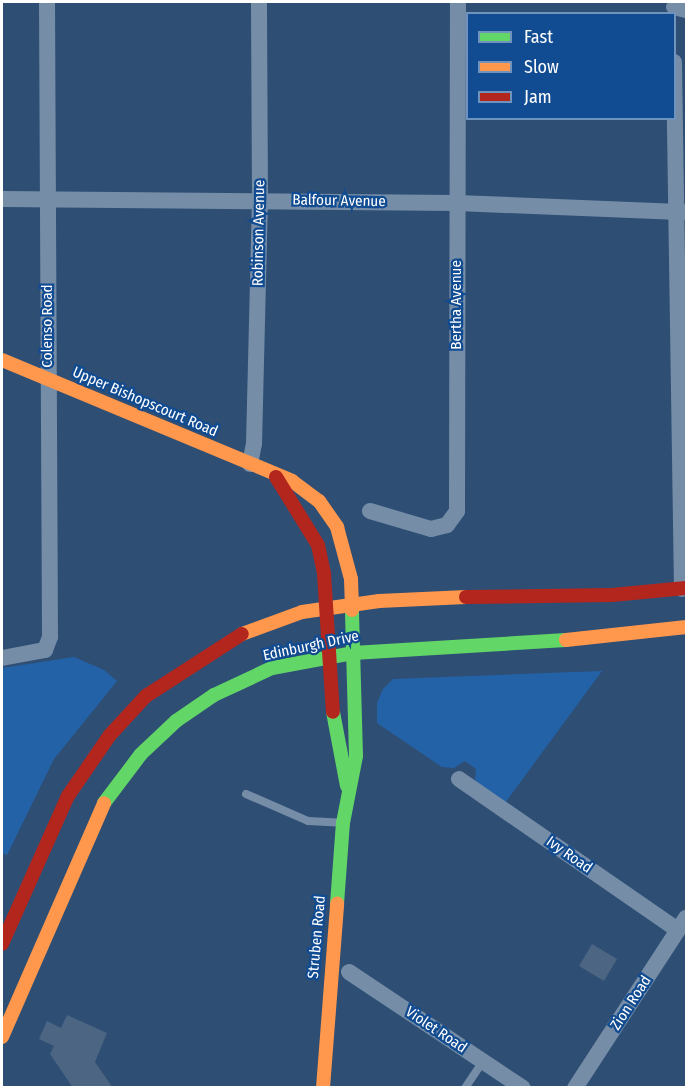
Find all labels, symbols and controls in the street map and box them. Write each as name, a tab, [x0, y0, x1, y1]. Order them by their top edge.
legend	[466, 12, 676, 120]
text: Fast	[524, 26, 553, 48]
text: Slow	[524, 56, 559, 78]
text: Jam	[524, 86, 552, 108]
street label: Robinson Avenue	[249, 180, 269, 286]
street label: Balfour Avenue	[292, 191, 386, 211]
street label: Bertha Avenue	[448, 260, 466, 350]
street label: Colenso Road	[39, 284, 57, 368]
street label: Upper Bishopscourt Road	[70, 363, 220, 441]
street label: Edinburgh Drive	[261, 627, 361, 665]
street label: Ivy Road	[543, 833, 595, 877]
street label: Struben Road	[304, 895, 330, 979]
street label: Zion Road	[607, 972, 655, 1034]
street label: Violet Road	[402, 1003, 470, 1057]

